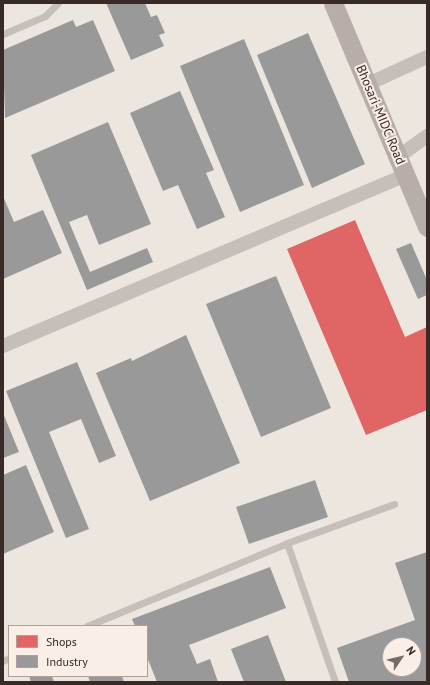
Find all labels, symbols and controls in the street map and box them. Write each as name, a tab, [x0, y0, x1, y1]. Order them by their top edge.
street label: Bhosari-MIDC Road	[352, 63, 408, 167]
legend	[8, 625, 148, 677]
text: Shops	[46, 634, 77, 649]
north arrow	[382, 637, 422, 677]
text: N	[403, 644, 419, 658]
text: Industry	[46, 654, 88, 669]

